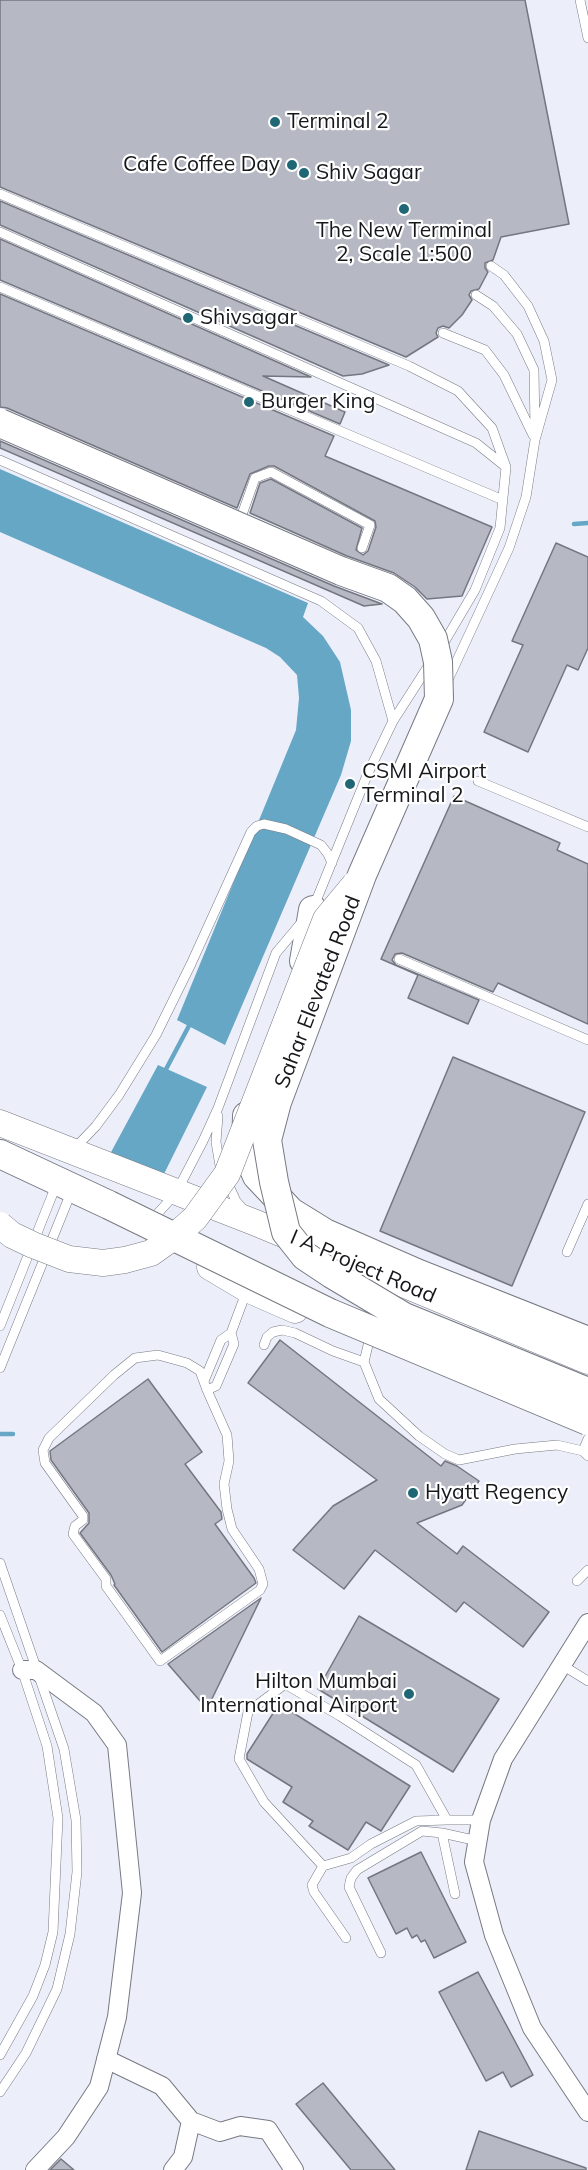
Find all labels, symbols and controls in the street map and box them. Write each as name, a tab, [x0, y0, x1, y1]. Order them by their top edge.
place label: Terminal 2	[287, 109, 389, 135]
marker: Terminal 2	[268, 115, 282, 129]
place label: Cafe Coffee Day	[123, 152, 280, 178]
marker: Cafe Coffee Day	[285, 158, 299, 172]
place label: Shiv Sagar	[316, 160, 422, 186]
marker: Shiv Sagar	[297, 166, 311, 180]
marker: The New Terminal 2, Scale 1:500	[397, 202, 411, 216]
place label: The New Terminal 2, Scale 1:500	[316, 218, 492, 268]
place label: Shivsagar	[200, 305, 297, 331]
marker: Shivsagar	[181, 311, 195, 325]
place label: Burger King	[261, 389, 375, 415]
marker: Burger King	[242, 395, 256, 409]
place label: CSMI Airport Terminal 2	[362, 759, 486, 809]
marker: CSMI Airport Terminal 2	[343, 777, 357, 791]
street label: Sahar Elevated Road	[270, 892, 366, 1092]
street label: I A Project Road	[286, 1225, 440, 1309]
place label: Hyatt Regency	[425, 1480, 568, 1506]
marker: Hyatt Regency	[406, 1486, 420, 1500]
place label: Hilton Mumbai International Airport	[200, 1669, 397, 1719]
marker: Hilton Mumbai International Airport	[402, 1687, 416, 1701]

